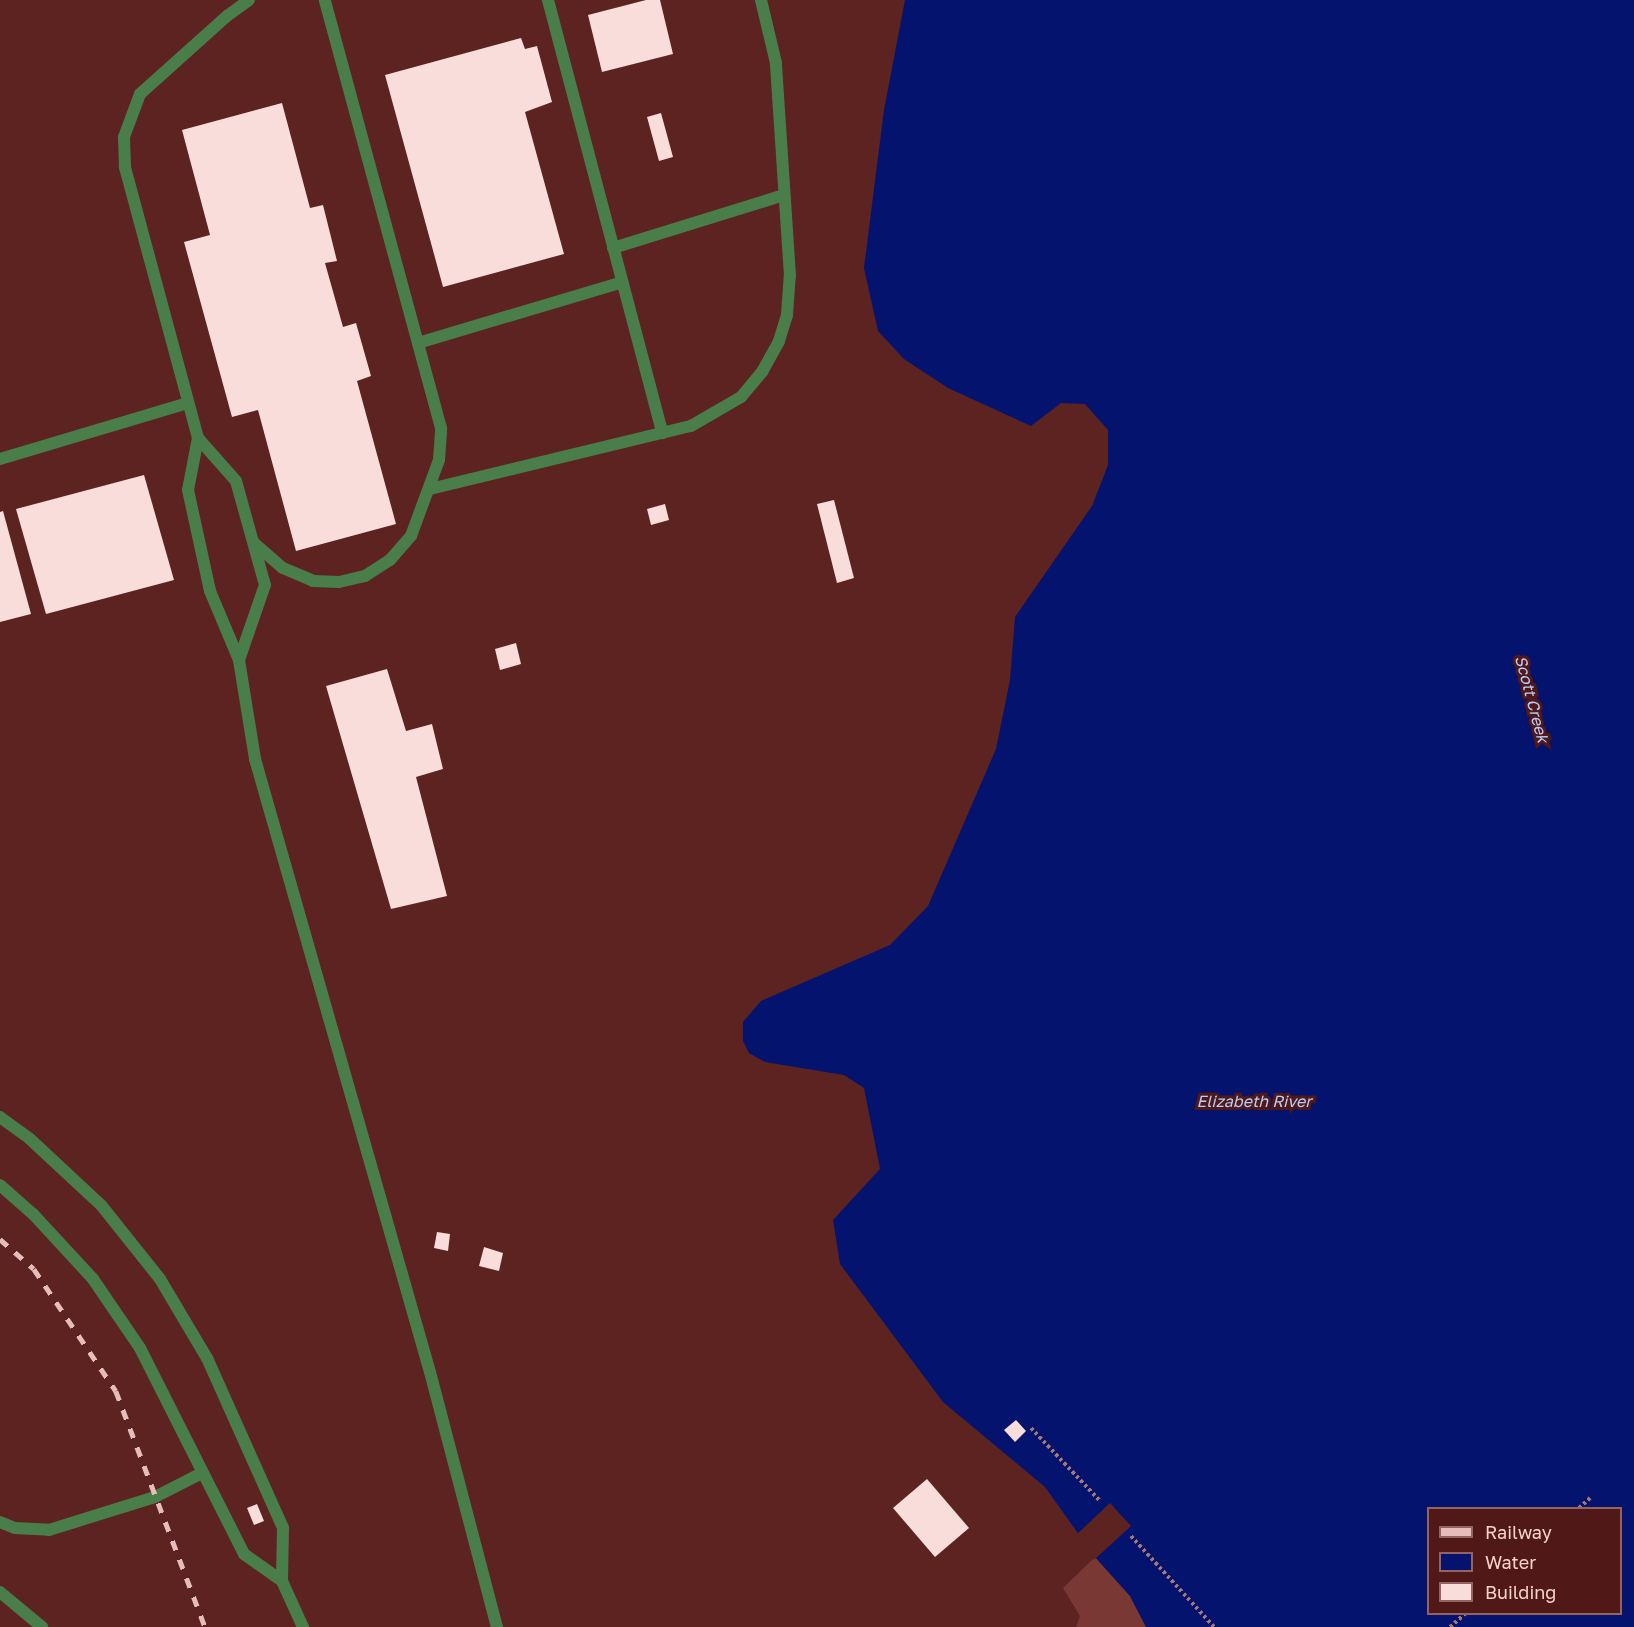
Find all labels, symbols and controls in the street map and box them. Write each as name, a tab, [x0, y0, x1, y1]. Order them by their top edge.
water label: Scott Creek	[1511, 653, 1553, 745]
water label: Elizabeth River	[1196, 1091, 1312, 1111]
legend	[1427, 1507, 1622, 1615]
text: Railway	[1485, 1521, 1552, 1543]
text: Water	[1485, 1551, 1536, 1573]
text: Building	[1485, 1581, 1556, 1603]

